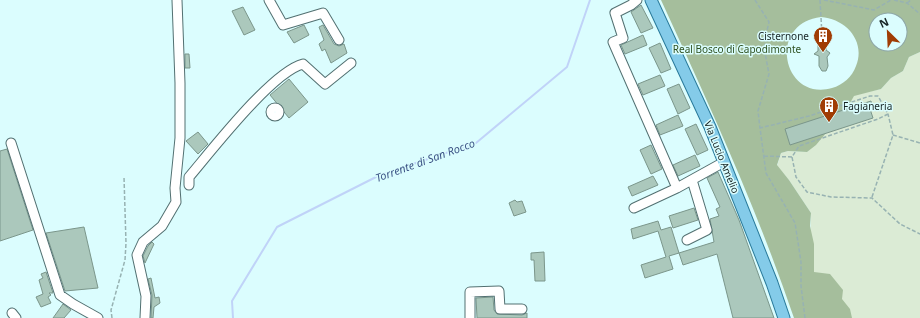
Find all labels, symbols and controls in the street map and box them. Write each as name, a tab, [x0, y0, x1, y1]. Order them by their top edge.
north arrow	[868, 12, 908, 52]
text: N	[877, 14, 891, 31]
building icon: Cisternone	[812, 25, 834, 53]
place label: Cisternone	[758, 29, 809, 43]
park label: Real Bosco di Capodimonte	[673, 42, 802, 56]
building icon: Fagianeria	[818, 95, 840, 123]
place label: Fagianeria	[843, 99, 892, 113]
street label: Via Lucio Amelio	[701, 119, 743, 195]
water label: Torrente di San Rocco	[373, 135, 477, 185]

